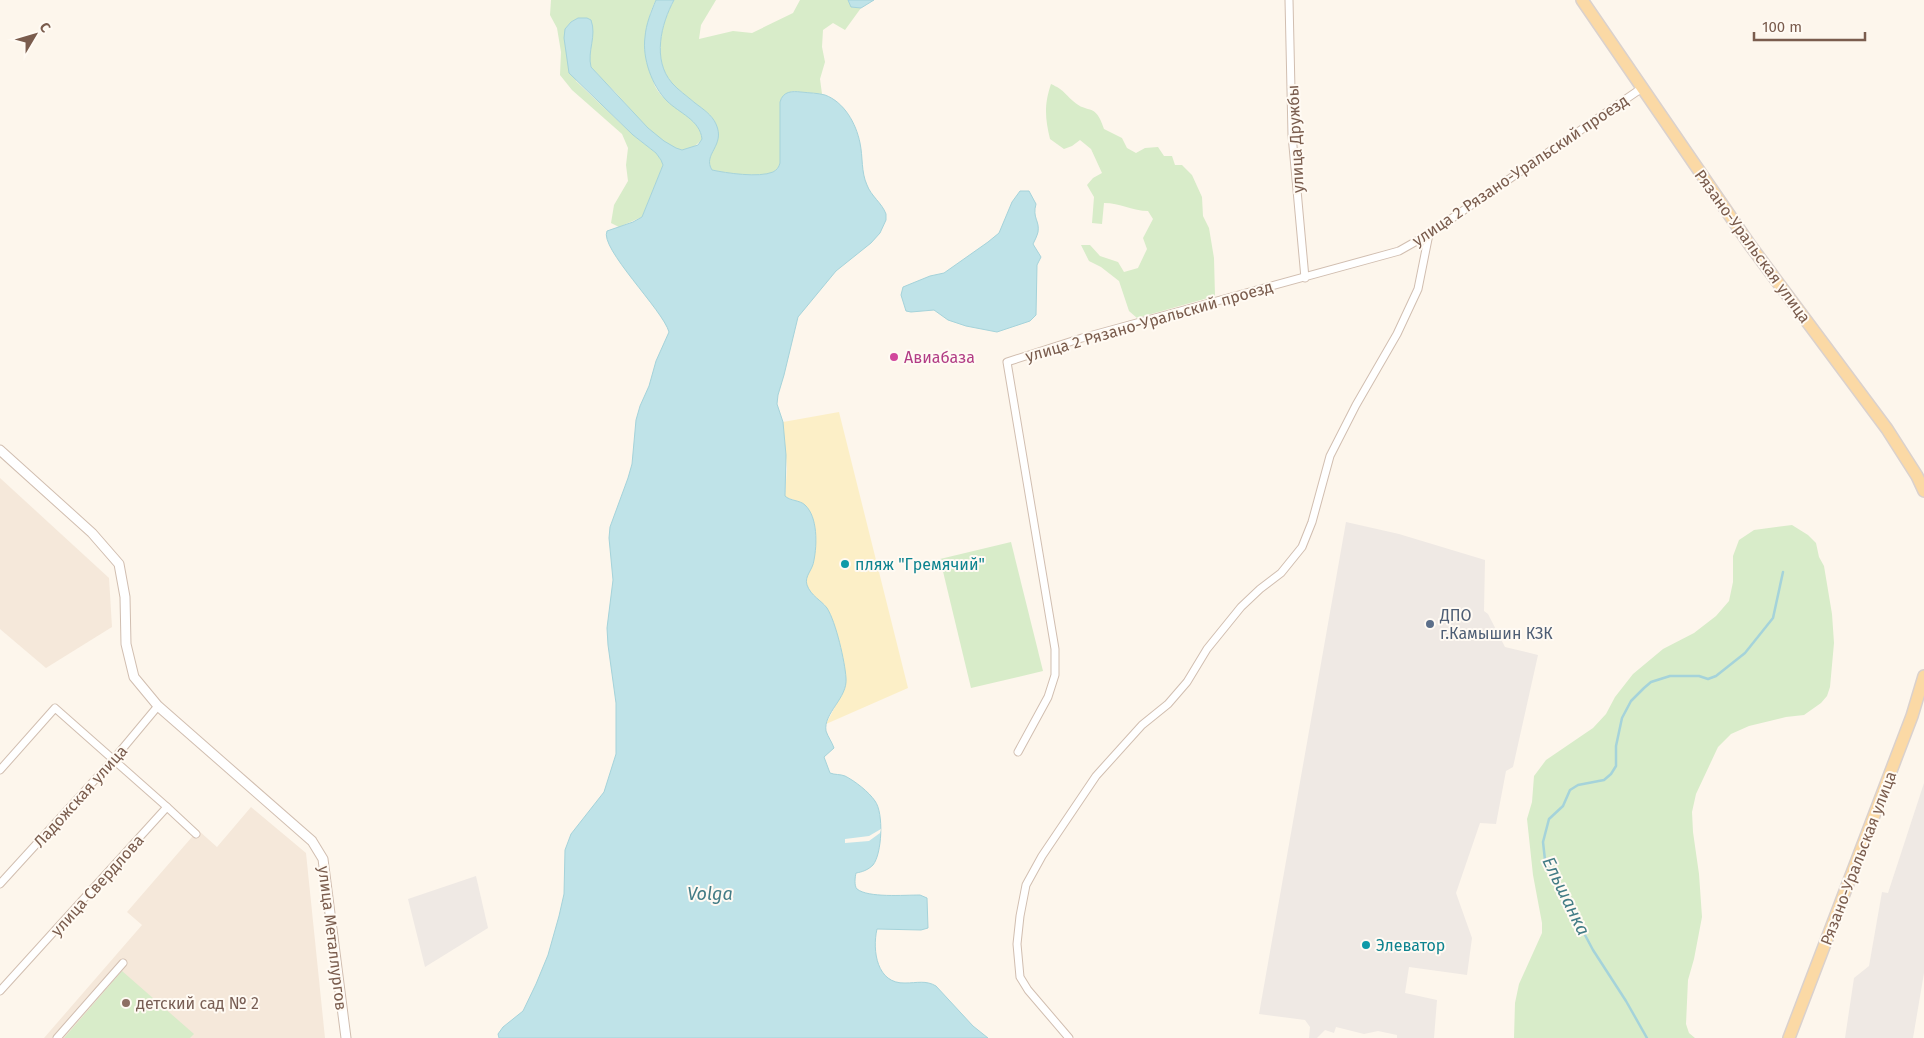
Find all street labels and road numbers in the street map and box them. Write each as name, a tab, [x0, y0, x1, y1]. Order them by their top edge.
street label: улица Дружбы	[1283, 84, 1308, 194]
street label: улица 2 Рязано-Уральский проезд	[1409, 91, 1632, 250]
street label: Рязано-Уральская улица	[1691, 166, 1815, 327]
street label: улица 2 Рязано-Уральский проезд	[1023, 277, 1275, 366]
street label: Ладожская улица	[30, 741, 131, 851]
street label: Рязано-Уральская улица	[1816, 768, 1900, 948]
street label: улица Свердлова	[47, 831, 148, 940]
street label: улица Металлургов	[314, 865, 351, 1011]

